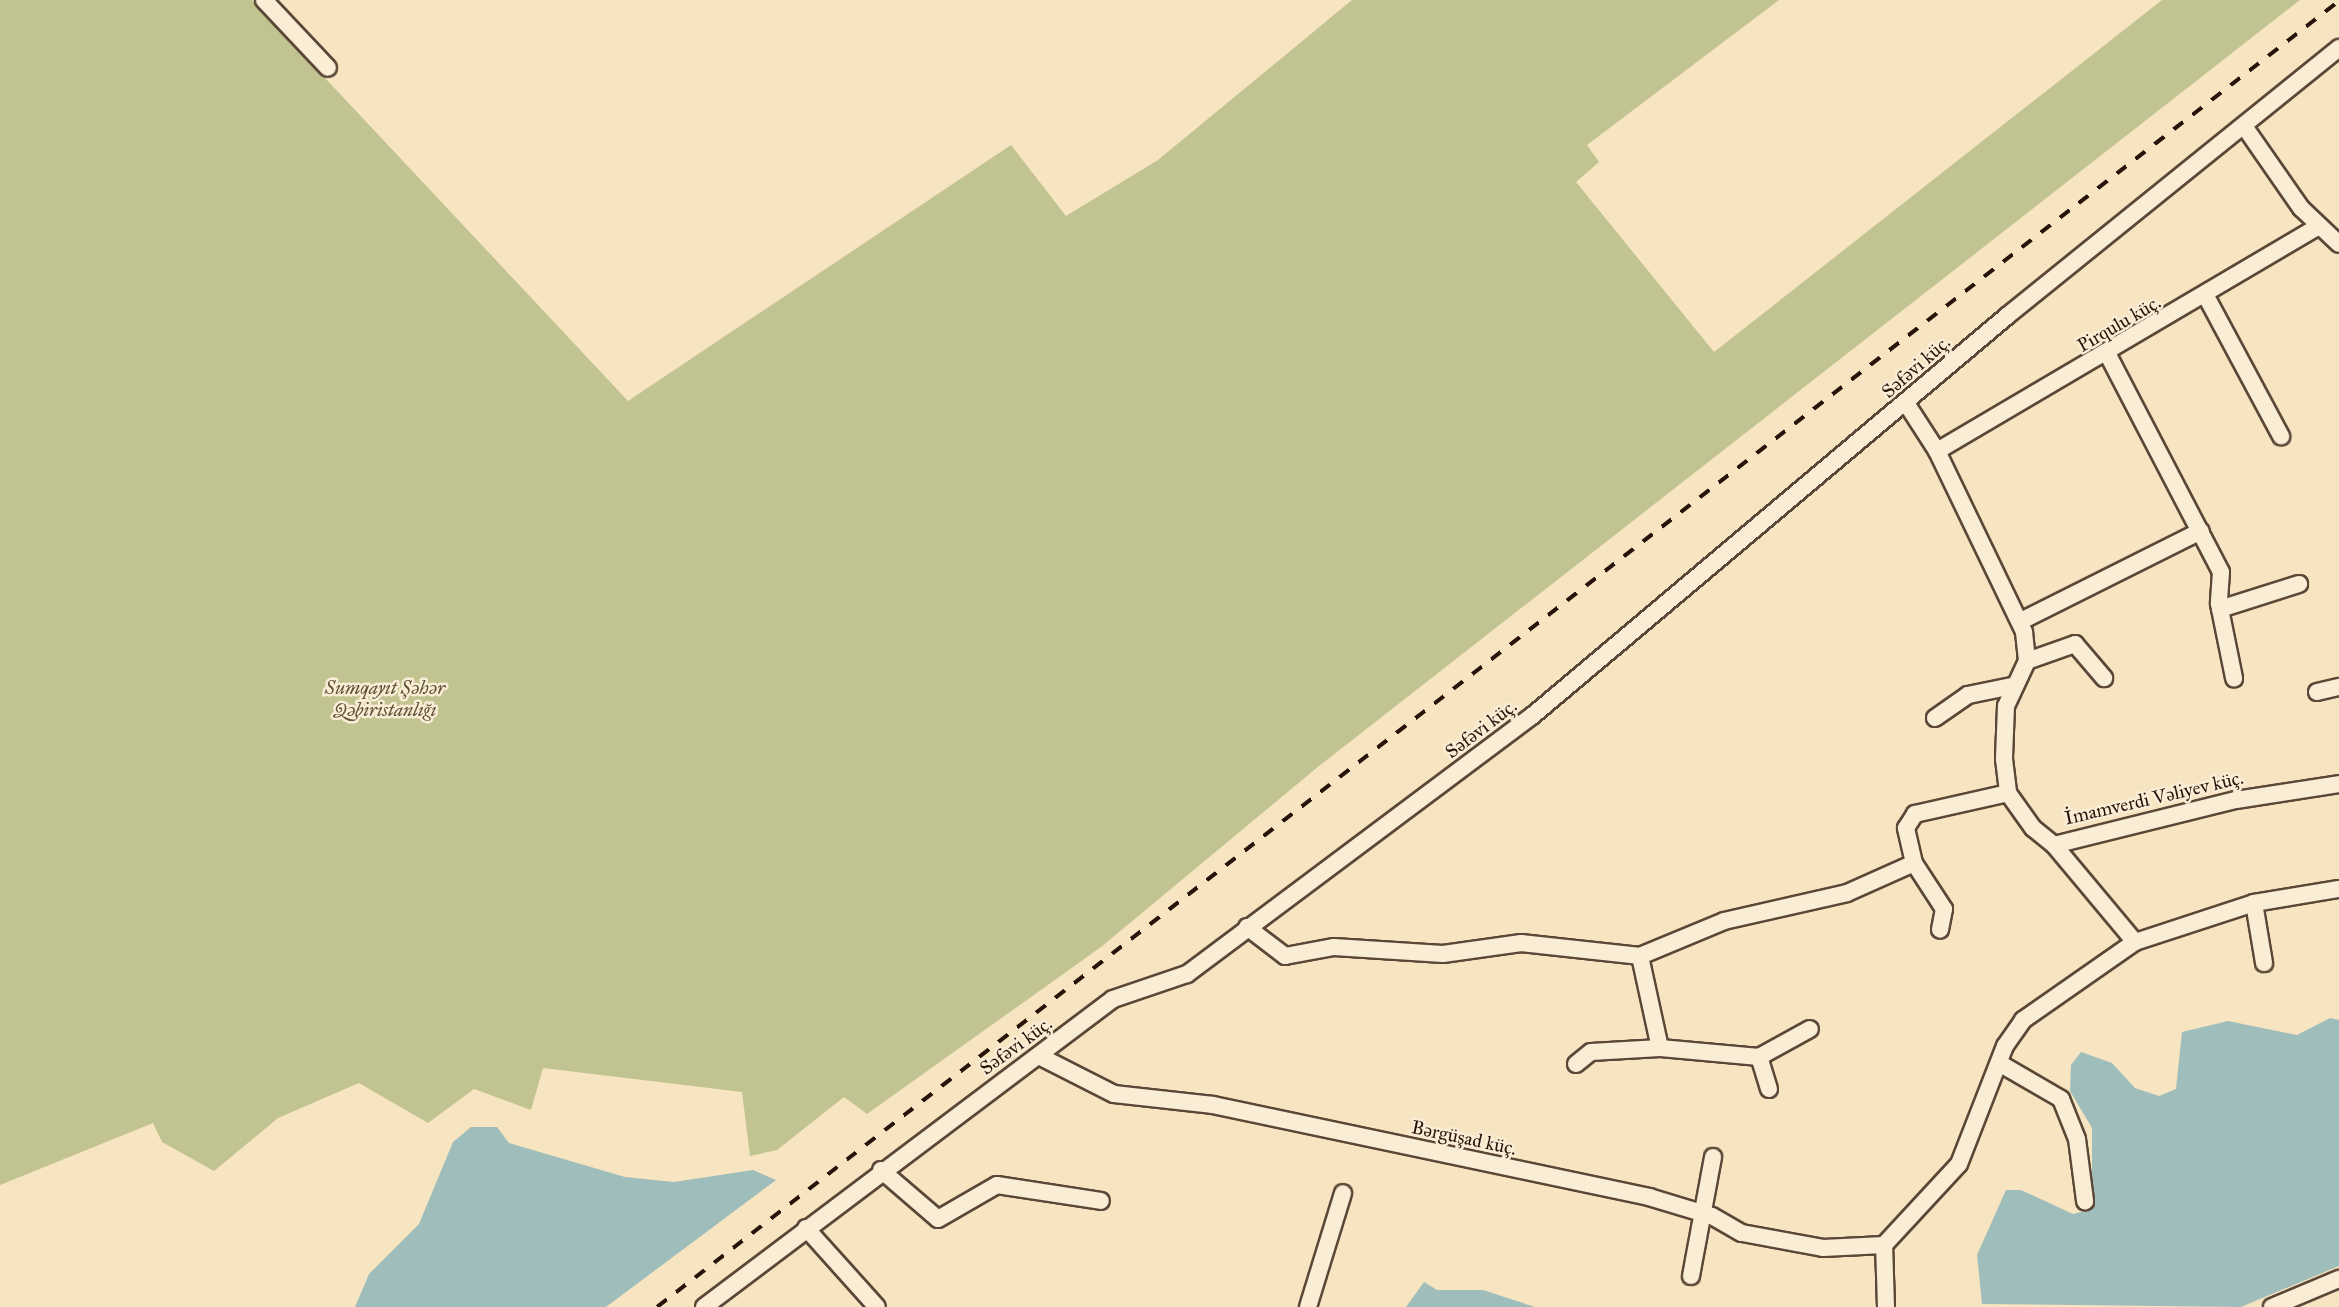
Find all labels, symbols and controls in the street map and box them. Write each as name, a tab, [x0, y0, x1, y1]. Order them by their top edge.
street label: Pirqulu küç.	[2073, 291, 2165, 357]
street label: Səfəvi küç.	[1877, 331, 1955, 403]
park label: Sumqayıt Şəhər Qəbiristanlığı	[325, 677, 445, 721]
street label: Səfəvi küç.	[1441, 695, 1521, 763]
street label: İmamverdi Vəliyev küç.	[2062, 766, 2246, 830]
street label: Səfəvi küç.	[975, 1012, 1057, 1080]
street label: Bərgüşad küç.	[1409, 1116, 1519, 1160]

